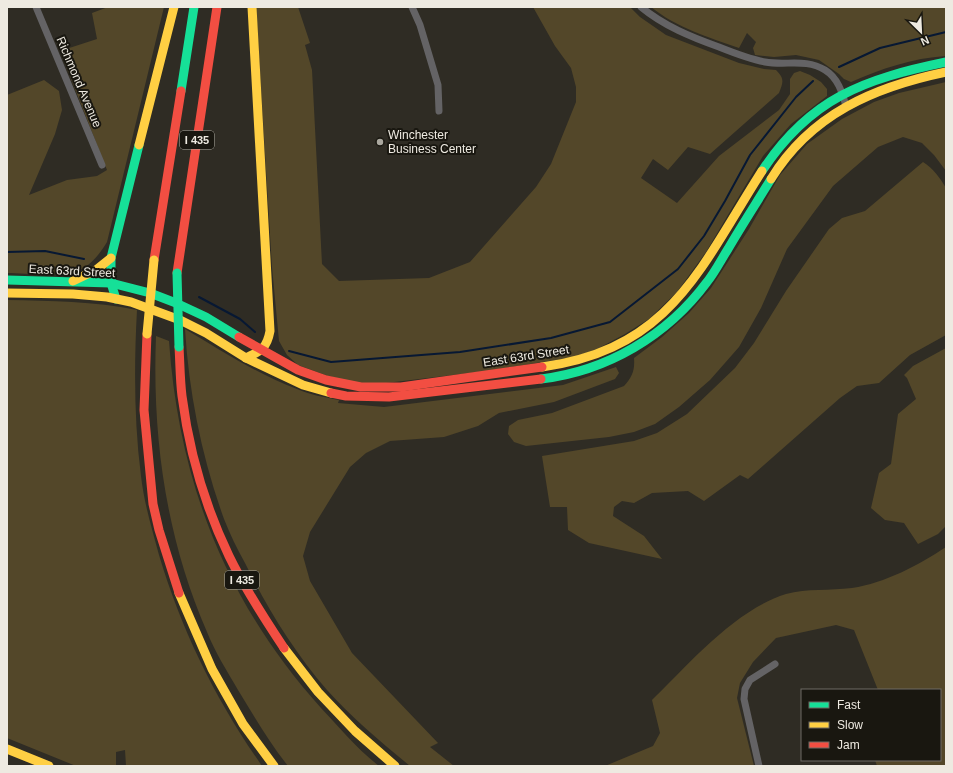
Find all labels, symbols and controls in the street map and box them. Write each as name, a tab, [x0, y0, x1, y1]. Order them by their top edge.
north arrow	[901, 12, 941, 52]
text: N	[919, 34, 931, 48]
street label: Richmond Avenue	[54, 35, 105, 130]
place label: Winchester Business Center	[388, 128, 476, 156]
road number: I 435	[180, 131, 214, 149]
marker: Winchester Business Center	[375, 137, 385, 147]
street label: East 63rd Street	[28, 262, 116, 280]
street label: East 63rd Street	[482, 342, 571, 370]
road number: I 435	[225, 571, 259, 589]
legend	[801, 689, 941, 761]
text: Fast	[837, 698, 861, 712]
text: Slow	[837, 718, 863, 732]
text: Jam	[837, 738, 860, 752]

